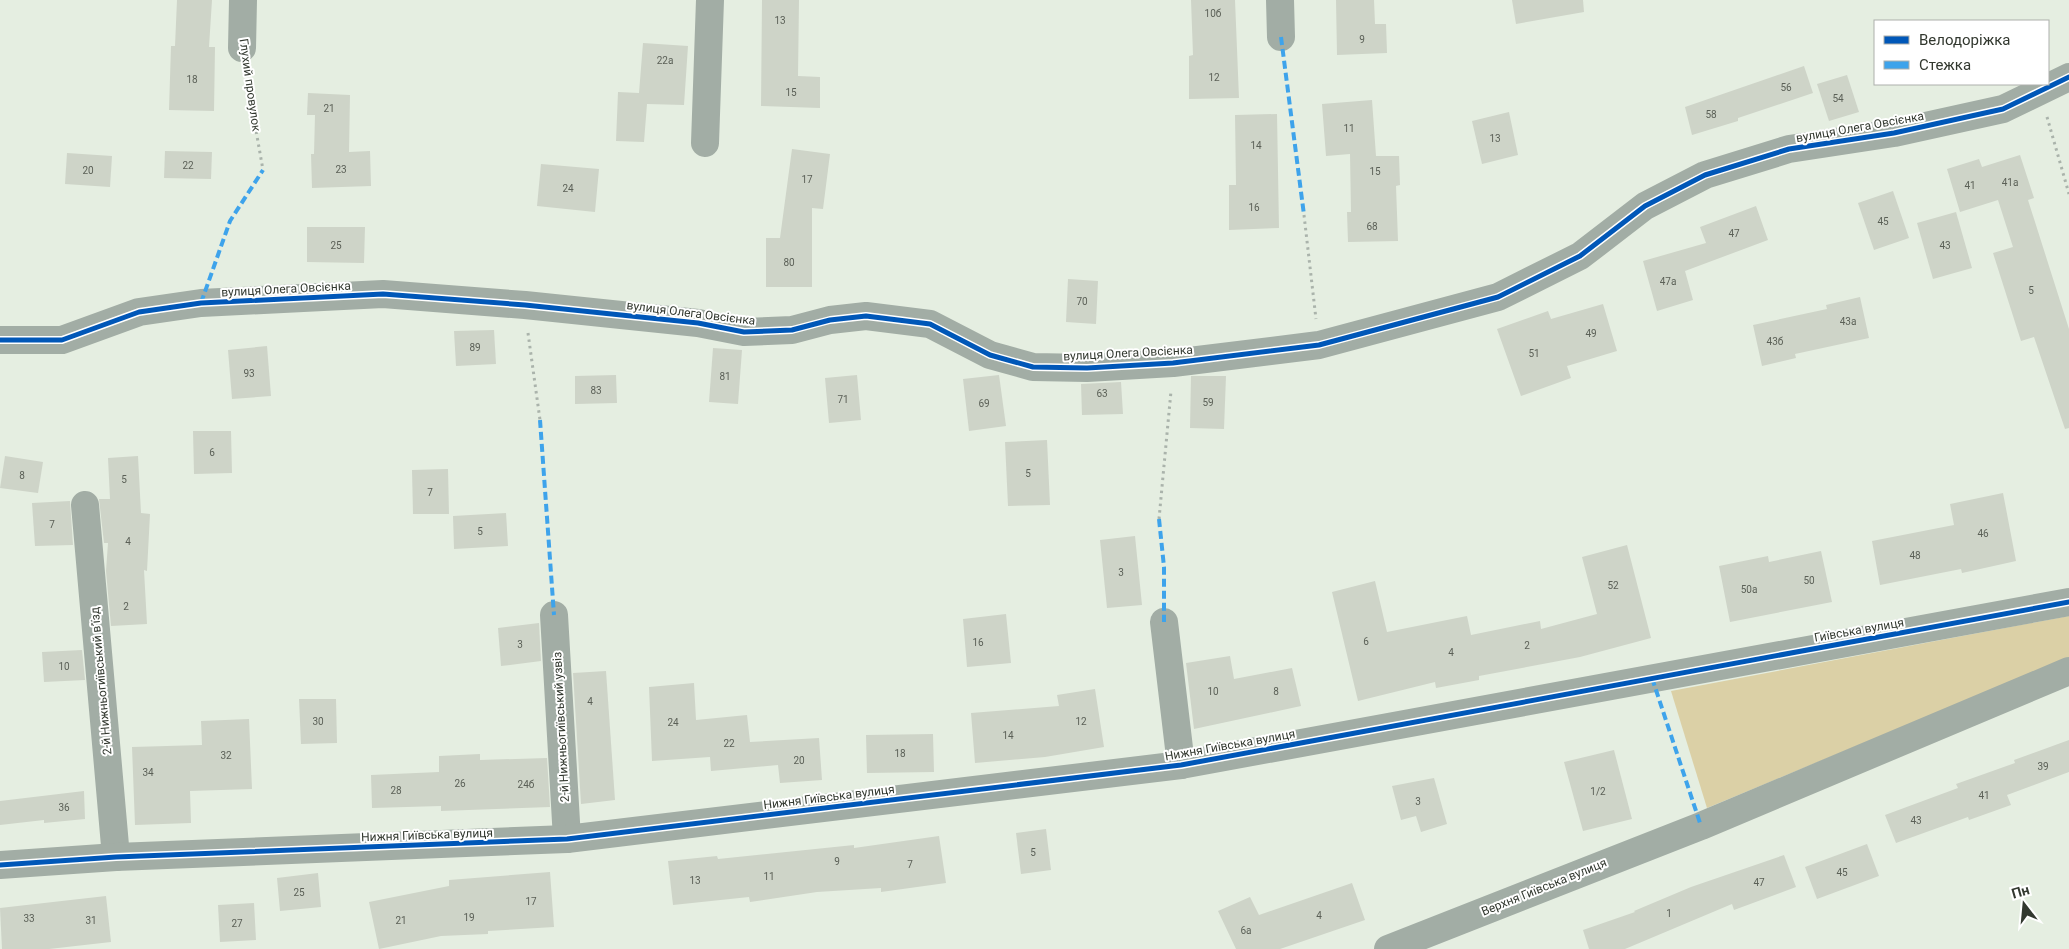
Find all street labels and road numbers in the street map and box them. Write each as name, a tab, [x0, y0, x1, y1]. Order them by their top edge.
street label: Глухий провулок	[237, 38, 264, 133]
street label: вулиця Олега Овсієнка	[1795, 109, 1925, 145]
street label: вулиця Олега Овсієнка	[221, 279, 351, 299]
street label: вулиця Олега Овсієнка	[626, 298, 756, 328]
street label: вулиця Олега Овсієнка	[1063, 343, 1193, 363]
street label: 2-й Нижньогиївський в’їзд	[88, 607, 114, 755]
street label: Гиївська вулиця	[1813, 615, 1905, 645]
street label: 2-й Нижньогиївський узвіз	[550, 651, 572, 803]
street label: Нижня Гиївська вулиця	[1164, 727, 1296, 763]
street label: Нижня Гиївська вулиця	[763, 782, 895, 812]
street label: Нижня Гиївська вулиця	[361, 826, 493, 844]
street label: Верхня Гиївська вулиця	[1479, 855, 1609, 919]

